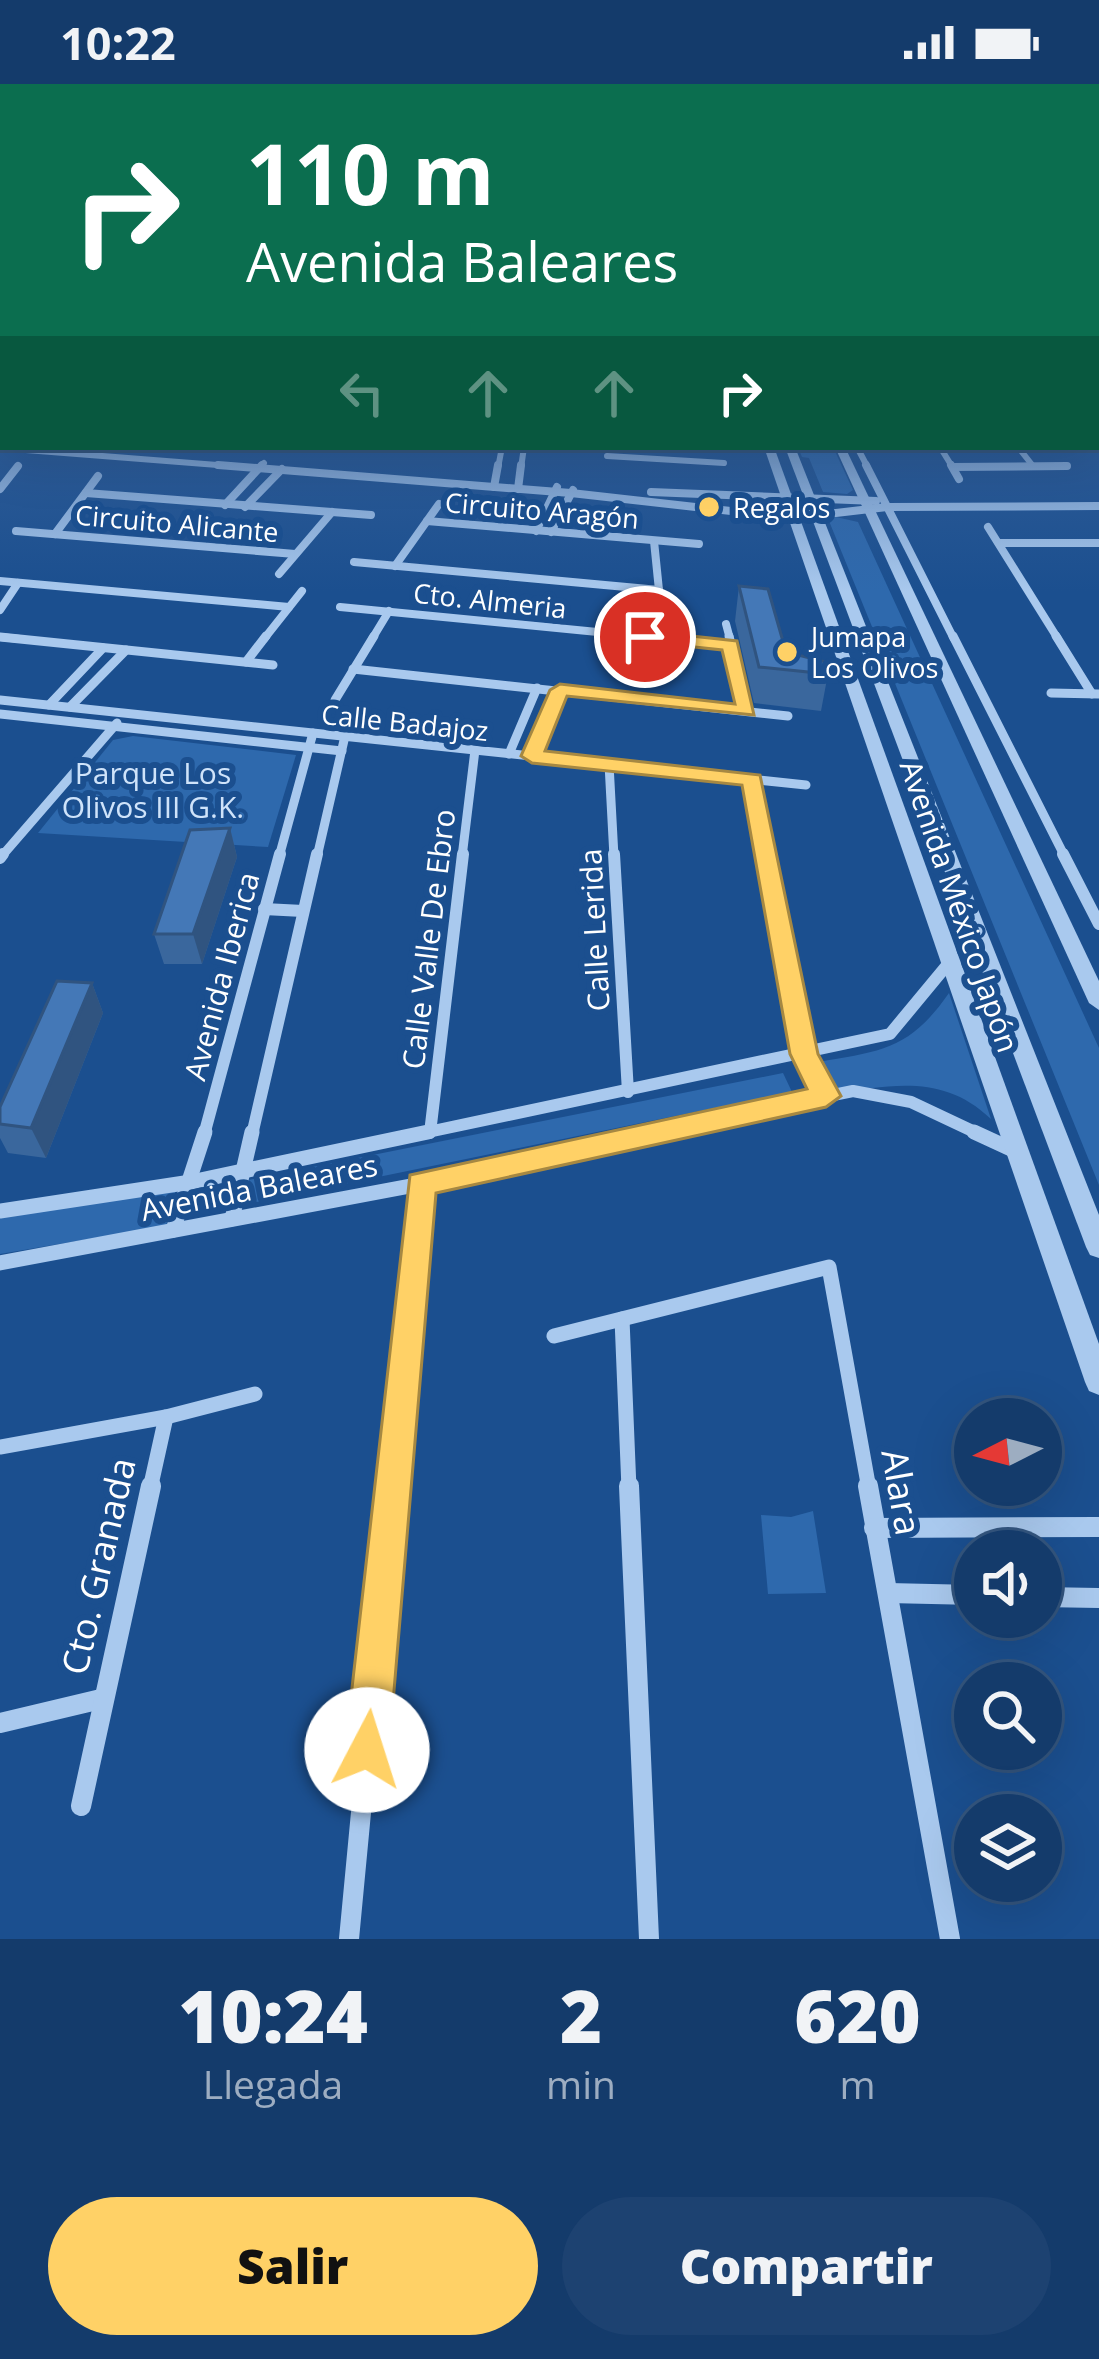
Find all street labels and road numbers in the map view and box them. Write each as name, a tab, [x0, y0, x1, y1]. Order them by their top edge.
street label: Circuito Aragón	[443, 483, 641, 537]
street label: Circuito Alicante	[74, 496, 280, 550]
street label: Cto. Almeria	[412, 574, 568, 626]
street label: Calle Badajoz	[320, 695, 490, 749]
street label: Avenida México Japón	[891, 754, 1029, 1058]
street label: Calle Valle De Ebro	[392, 807, 464, 1071]
street label: Calle Lerida	[569, 848, 619, 1012]
street label: Avenida Iberica	[173, 867, 269, 1085]
street label: Avenida Baleares	[137, 1144, 381, 1230]
street label: Alara	[870, 1445, 934, 1539]
street label: Cto. Granada	[49, 1453, 147, 1679]

